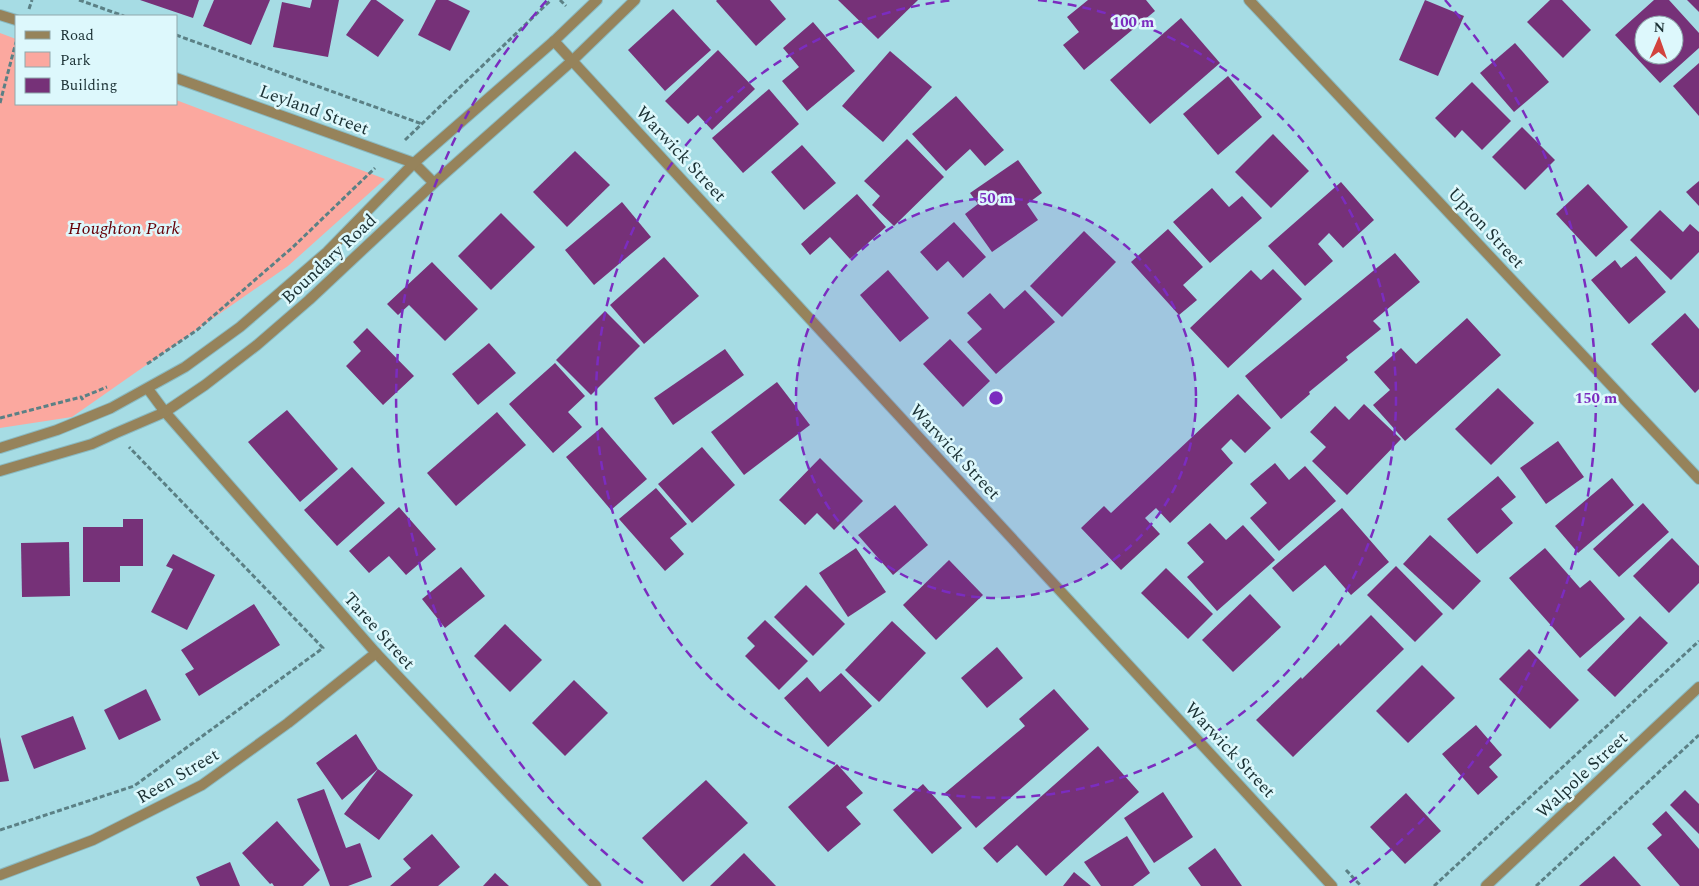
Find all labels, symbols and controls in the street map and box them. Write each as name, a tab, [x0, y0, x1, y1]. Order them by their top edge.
text: 100 m	[1112, 11, 1155, 34]
legend	[15, 15, 178, 105]
north arrow	[1634, 15, 1684, 65]
text: N	[1653, 17, 1666, 38]
text: Road	[60, 24, 94, 47]
text: Park	[60, 49, 91, 72]
text: Building	[60, 74, 117, 97]
street label: Leyland Street	[255, 78, 373, 142]
street label: Warwick Street	[629, 100, 733, 208]
street label: Upton Street	[1441, 181, 1531, 275]
text: 50 m	[979, 187, 1014, 210]
street label: Boundary Road	[275, 208, 383, 310]
park label: Houghton Park	[68, 215, 181, 242]
text: 150 m	[1575, 387, 1618, 410]
centre of rings	[987, 389, 1005, 407]
street label: Warwick Street	[903, 398, 1007, 506]
street label: Taree Street	[337, 586, 421, 676]
street label: Warwick Street	[1178, 696, 1282, 804]
street label: Walpole Street	[1530, 725, 1634, 825]
street label: Reen Street	[132, 741, 224, 811]

